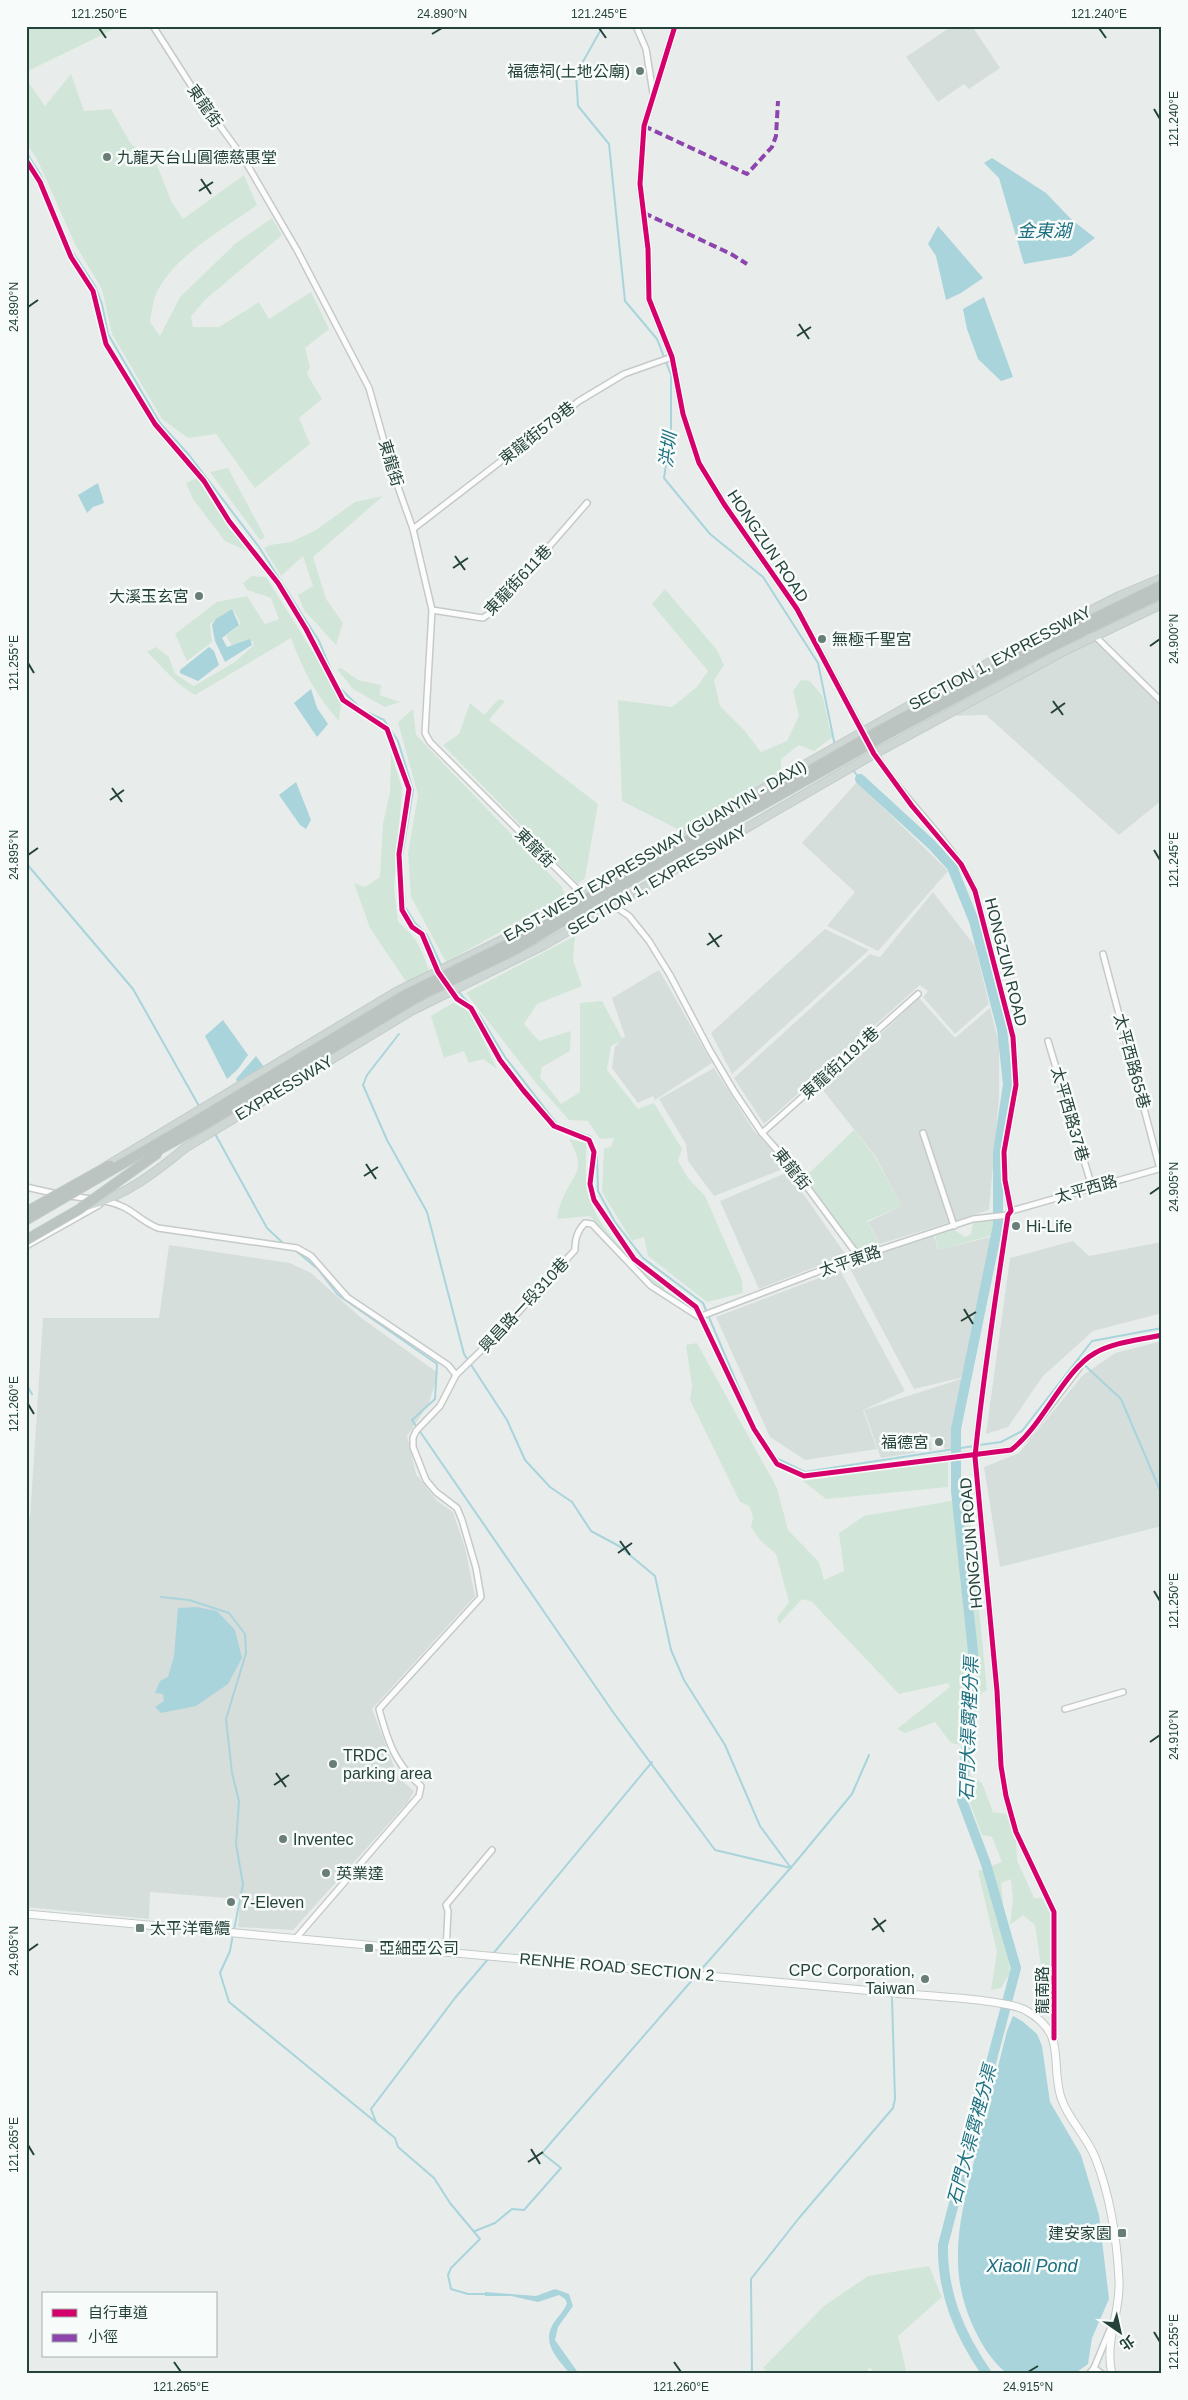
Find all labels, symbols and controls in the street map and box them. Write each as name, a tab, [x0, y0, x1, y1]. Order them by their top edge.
text: 121.250°E	[71, 7, 127, 21]
text: 24.890°N	[417, 7, 467, 21]
text: 121.245°E	[571, 7, 627, 21]
text: 121.240°E	[1071, 7, 1127, 21]
place label: 福德祠(土地公廟)	[507, 63, 630, 80]
marker: 福德祠(土地公廟)	[634, 65, 646, 77]
street label: 東龍街	[184, 81, 226, 131]
text: 121.240°E	[1167, 91, 1181, 147]
place label: 九龍天台山圓德慈惠堂	[117, 149, 277, 166]
marker: 九龍天台山圓德慈惠堂	[101, 151, 113, 163]
water label: 金東湖	[1017, 221, 1074, 241]
text: 24.890°N	[7, 282, 21, 332]
street label: 東龍街579巷	[496, 398, 578, 468]
water label: 洪圳	[656, 428, 680, 469]
street label: 東龍街	[376, 438, 406, 488]
street label: HONGZUN ROAD	[724, 487, 812, 605]
street label: 東龍街611巷	[481, 541, 555, 619]
place label: 大溪玉玄宮	[109, 588, 189, 605]
marker: 大溪玉玄宮	[193, 590, 205, 602]
street label: SECTION 1, EXPRESSWAY	[906, 603, 1094, 713]
text: 24.900°N	[1167, 614, 1181, 664]
place label: 無極千聖宮	[832, 631, 912, 648]
marker: 無極千聖宮	[816, 633, 828, 645]
text: 121.255°E	[7, 635, 21, 691]
street label: EAST-WEST EXPRESSWAY (GUANYIN - DAXI)	[501, 757, 809, 945]
street label: SECTION 1, EXPRESSWAY	[565, 822, 750, 938]
street label: 東龍街	[512, 825, 558, 871]
text: 24.895°N	[7, 830, 21, 880]
text: 121.245°E	[1167, 832, 1181, 888]
street label: HONGZUN ROAD	[982, 896, 1030, 1028]
street label: 太平西路65巷	[1111, 1012, 1153, 1110]
street label: 東龍街1191巷	[798, 1024, 882, 1102]
street label: EXPRESSWAY	[232, 1052, 336, 1124]
street label: 太平西路37巷	[1048, 1065, 1092, 1163]
street label: 東龍街	[770, 1145, 814, 1193]
text: 24.905°N	[1167, 1162, 1181, 1212]
street label: 太平西路	[1053, 1172, 1119, 1206]
place label: Hi-Life	[1026, 1218, 1072, 1235]
marker: Hi-Life	[1010, 1220, 1022, 1232]
street label: 太平東路	[817, 1243, 883, 1279]
street label: 興昌路一段310巷	[476, 1254, 572, 1356]
text: 121.260°E	[7, 1376, 21, 1432]
place label: 福德宮	[881, 1434, 929, 1451]
marker: 福德宮	[933, 1436, 945, 1448]
street label: HONGZUN ROAD	[957, 1477, 985, 1609]
text: 121.250°E	[1167, 1573, 1181, 1629]
water label: 石門大渠霄裡分渠	[956, 1654, 982, 1801]
text: 24.910°N	[1167, 1710, 1181, 1760]
place label: TRDC parking area	[343, 1747, 432, 1782]
marker: TRDC parking area	[327, 1758, 339, 1770]
place label: Inventec	[293, 1831, 353, 1848]
marker: Inventec	[277, 1833, 289, 1845]
place label: 英業達	[336, 1865, 384, 1882]
marker: 英業達	[320, 1867, 332, 1879]
place label: 7-Eleven	[241, 1894, 304, 1911]
marker: 7-Eleven	[225, 1896, 237, 1908]
place label: 太平洋電纜	[150, 1920, 230, 1937]
marker: 太平洋電纜	[134, 1922, 146, 1934]
text: 24.905°N	[7, 1926, 21, 1976]
place label: 亞細亞公司	[379, 1940, 459, 1957]
marker: 亞細亞公司	[363, 1942, 375, 1954]
street label: RENHE ROAD SECTION 2	[519, 1950, 715, 1984]
place label: CPC Corporation, Taiwan	[789, 1962, 915, 1997]
street label: 龍南路	[1034, 1966, 1051, 2014]
marker: CPC Corporation, Taiwan	[919, 1973, 931, 1985]
water label: 石門大渠霄裡分渠	[944, 2060, 1001, 2207]
text: 121.265°E	[7, 2117, 21, 2173]
place label: 建安家園	[1048, 2225, 1112, 2242]
marker: 建安家園	[1116, 2227, 1128, 2239]
water label: Xiaoli Pond	[985, 2256, 1079, 2276]
legend	[42, 2292, 218, 2358]
text: 自行車道	[88, 2304, 148, 2321]
north arrow	[1096, 2308, 1146, 2358]
text: 121.255°E	[1167, 2314, 1181, 2370]
text: 小徑	[88, 2328, 118, 2345]
text: 北	[1117, 2332, 1138, 2353]
text: 121.265°E	[153, 2380, 209, 2394]
text: 121.260°E	[653, 2380, 709, 2394]
text: 24.915°N	[1003, 2380, 1053, 2394]

